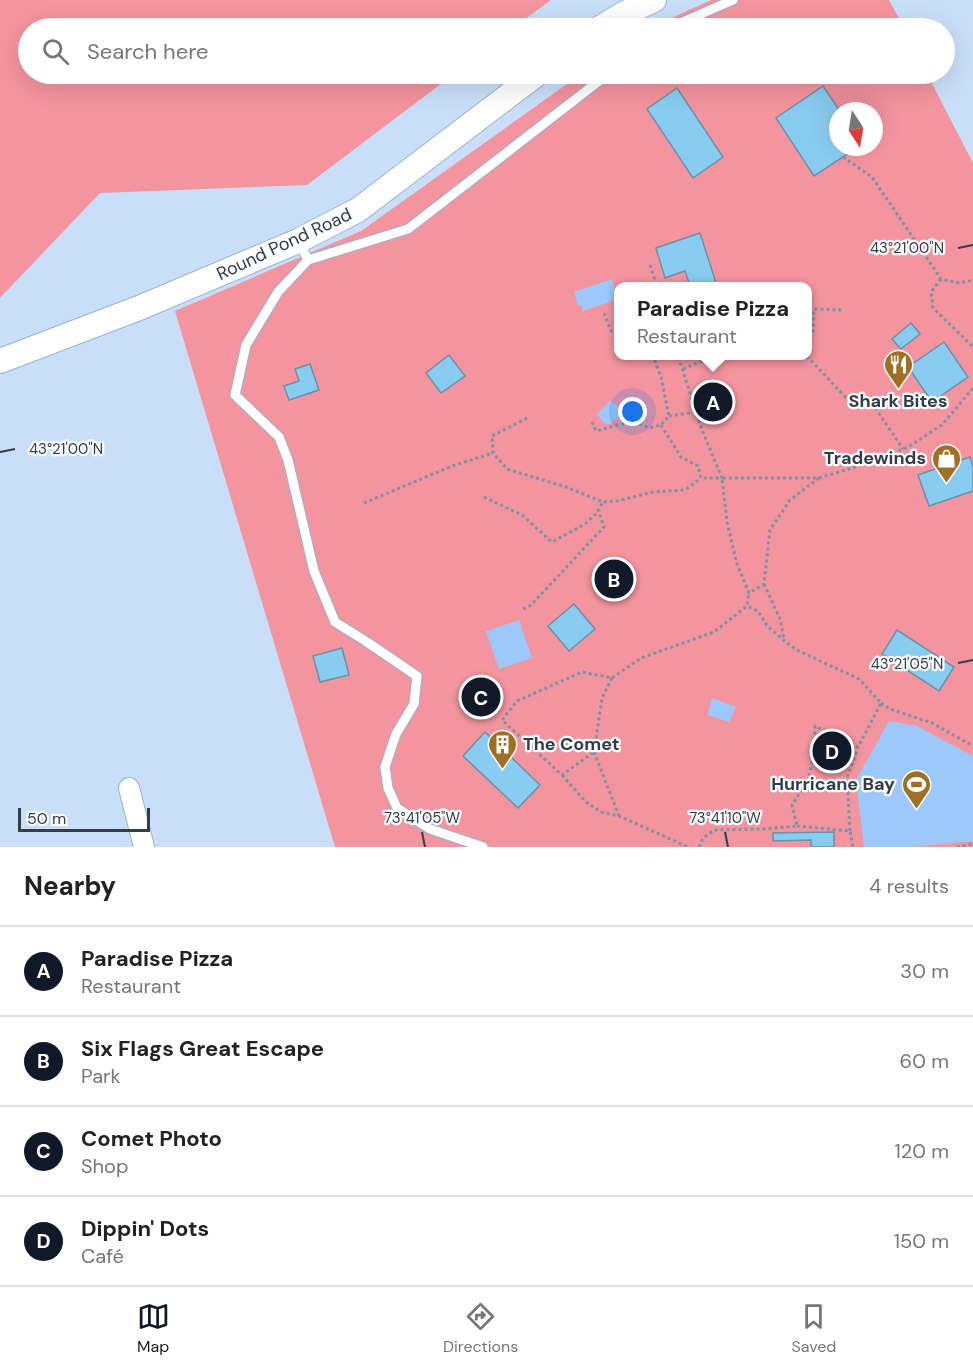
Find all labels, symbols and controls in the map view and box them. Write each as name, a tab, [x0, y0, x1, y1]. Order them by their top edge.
search box	[18, 18, 955, 84]
icon: search	[39, 35, 72, 68]
text: Search here	[87, 37, 208, 66]
north arrow	[829, 102, 883, 156]
street label: Round Pond Road	[213, 202, 355, 286]
text: 43°21'00"N	[870, 238, 944, 258]
popup	[614, 282, 812, 360]
text: Paradise Pizza	[637, 294, 789, 323]
text: Restaurant	[637, 323, 737, 349]
restaurant icon: Shark Bites	[882, 348, 914, 390]
pin: A	[694, 380, 732, 424]
place label: Shark Bites	[849, 389, 947, 413]
your location	[618, 397, 647, 426]
text: 43°21'00"N	[29, 439, 103, 459]
shop icon: Tradewinds	[931, 442, 963, 484]
place label: Tradewinds	[824, 446, 926, 470]
pin: B	[594, 556, 634, 602]
text: 43°21'05"N	[871, 654, 943, 674]
pin: C	[462, 674, 500, 720]
building icon: The Comet	[486, 728, 518, 770]
pin: D	[812, 728, 852, 774]
place label: The Comet	[523, 732, 620, 756]
sports icon: Hurricane Bay	[900, 768, 932, 810]
place label: Hurricane Bay	[771, 772, 895, 796]
scale bar	[18, 805, 150, 832]
text: 50 m	[27, 808, 66, 829]
text: 73°41'05"W	[384, 808, 460, 828]
text: 73°41'10"W	[689, 808, 761, 828]
text: Nearby	[24, 869, 116, 903]
text: 4 results	[869, 873, 949, 899]
text: Paradise Pizza	[81, 944, 233, 973]
text: A	[36, 958, 51, 984]
text: 30 m	[900, 958, 949, 984]
text: Restaurant	[81, 973, 181, 999]
text: Six Flags Great Escape	[81, 1034, 324, 1063]
text: B	[37, 1048, 50, 1074]
text: 60 m	[900, 1048, 949, 1074]
text: Park	[81, 1063, 121, 1089]
text: Comet Photo	[81, 1124, 222, 1153]
text: C	[36, 1138, 51, 1164]
text: 120 m	[895, 1138, 949, 1164]
text: Shop	[81, 1153, 128, 1179]
text: Dippin' Dots	[81, 1214, 209, 1243]
text: D	[36, 1228, 51, 1254]
text: 150 m	[894, 1228, 949, 1254]
text: Café	[81, 1243, 124, 1269]
tab: Map	[137, 1300, 170, 1357]
tab: Directions	[443, 1300, 518, 1357]
tab: Saved	[792, 1300, 836, 1357]

